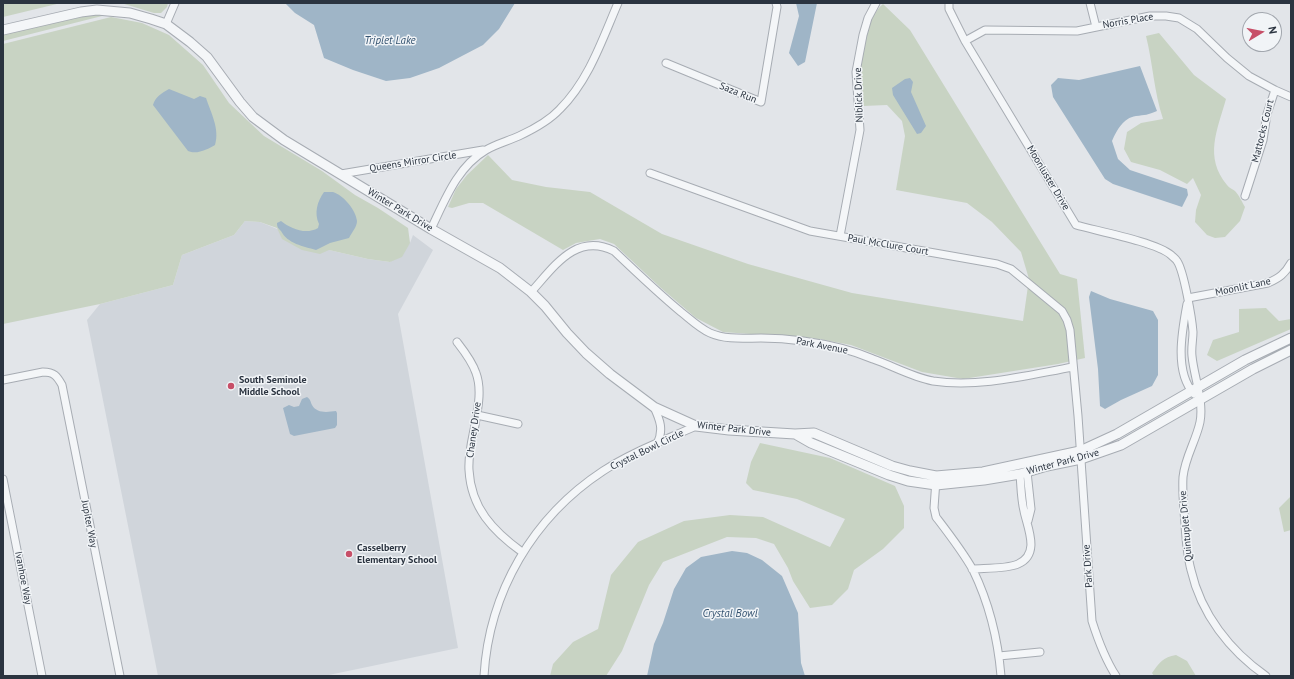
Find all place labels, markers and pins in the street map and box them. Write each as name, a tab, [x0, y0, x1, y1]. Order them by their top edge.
place label: South Seminole Middle School	[239, 374, 306, 398]
marker: South Seminole Middle School	[226, 381, 236, 391]
place label: Casselberry Elementary School	[357, 542, 437, 566]
marker: Casselberry Elementary School	[344, 549, 354, 559]

